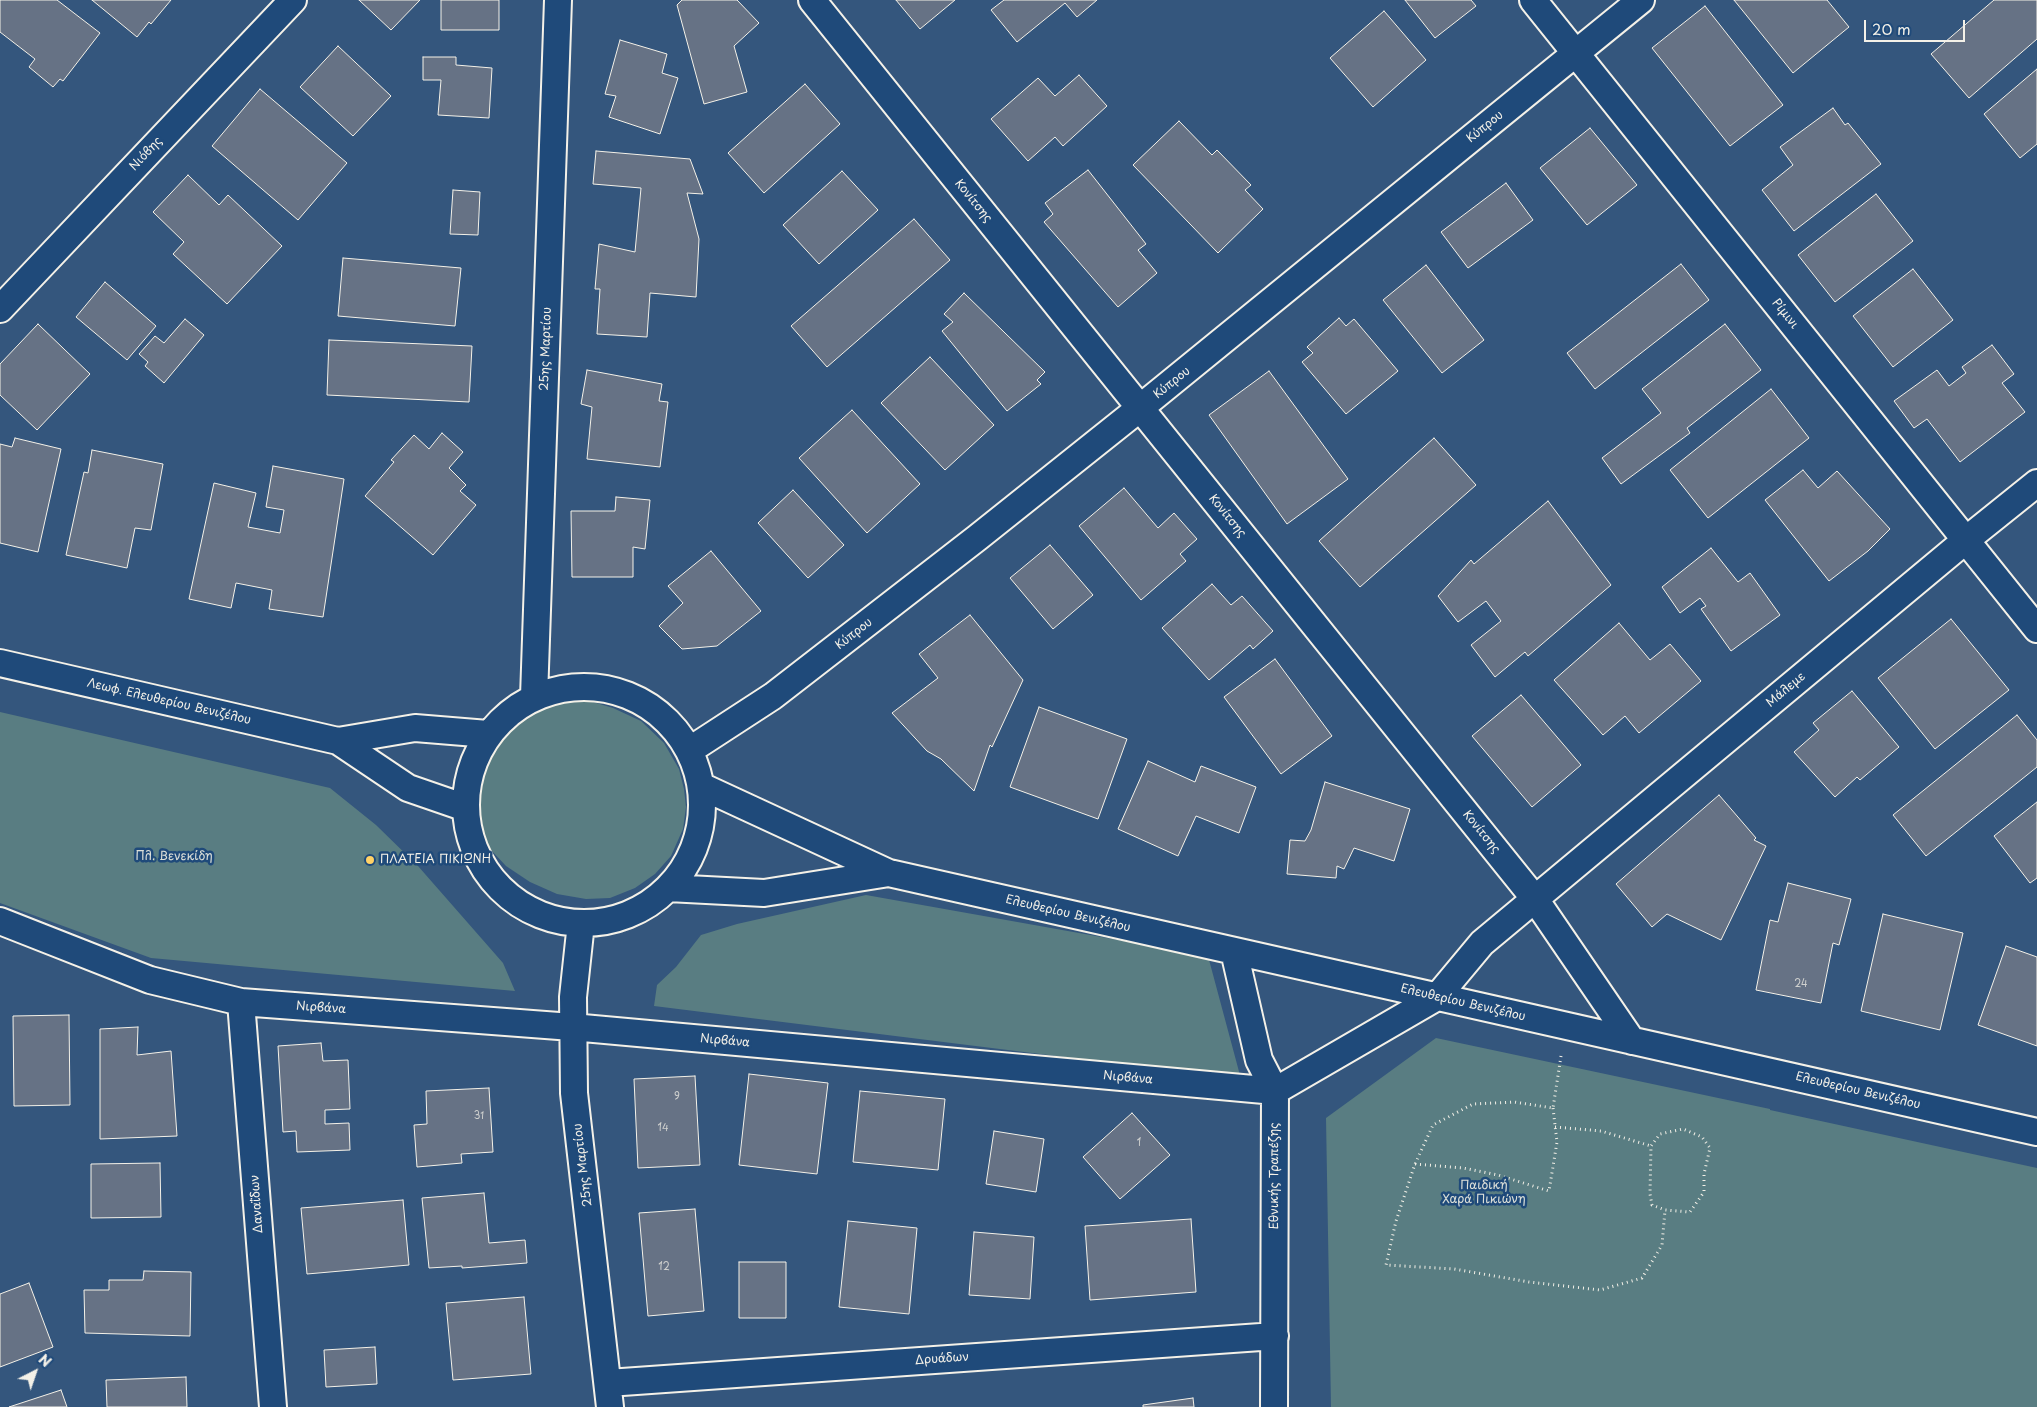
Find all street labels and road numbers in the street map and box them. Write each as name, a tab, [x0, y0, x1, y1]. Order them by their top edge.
street label: Κύπρου	[1464, 108, 1506, 146]
street label: Νιόβης	[127, 134, 165, 174]
street label: Κονίτσης	[951, 177, 995, 225]
street label: Ρίμινι	[1769, 296, 1801, 332]
street label: 25ης Μαρτίου	[537, 307, 555, 391]
street label: Κύπρου	[1151, 364, 1193, 402]
street label: Κονίτσης	[1205, 492, 1249, 540]
street label: Κύπρου	[833, 615, 875, 653]
street label: Μάλεμε	[1764, 670, 1808, 710]
street label: Λεωφ. Ελευθερίου Βενιζέλου	[86, 676, 252, 728]
street label: Κονίτσης	[1459, 808, 1503, 856]
street label: Ελευθερίου Βενιζέλου	[1004, 893, 1132, 935]
street label: Ελευθερίου Βενιζέλου	[1399, 982, 1527, 1024]
street label: Νιρβάνα	[296, 999, 346, 1017]
street label: Νιρβάνα	[699, 1032, 751, 1050]
street label: Νιρβάνα	[1102, 1069, 1154, 1087]
street label: Ελευθερίου Βενιζέλου	[1794, 1070, 1922, 1112]
street label: Εθνικής Τραπέζης	[1268, 1122, 1282, 1230]
street label: 25ης Μαρτίου	[571, 1123, 595, 1207]
street label: Δαναΐδων	[248, 1174, 266, 1234]
street label: Δρυάδων	[915, 1350, 969, 1368]

